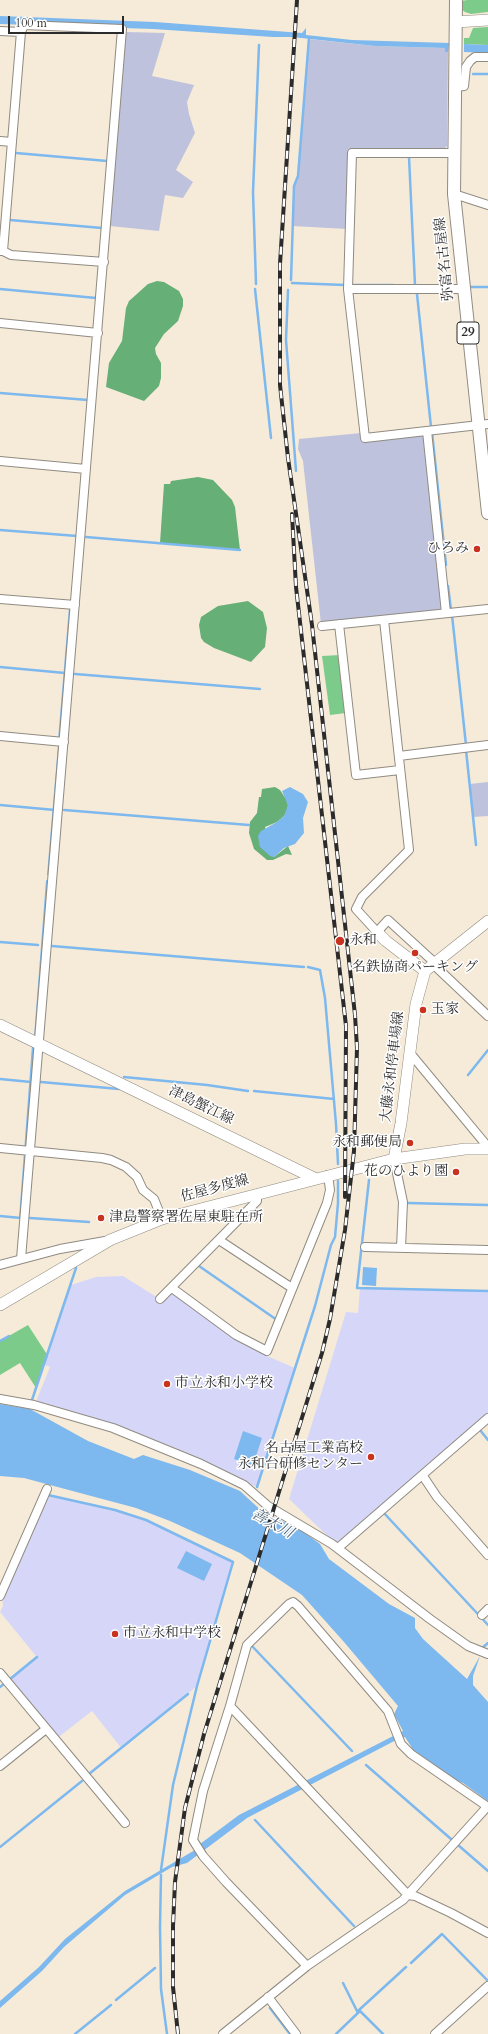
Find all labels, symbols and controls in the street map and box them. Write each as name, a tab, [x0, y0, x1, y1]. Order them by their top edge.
scale bar	[10, 8, 126, 34]
text: 100 m	[15, 15, 47, 31]
street label: 弥富名古屋線	[432, 216, 458, 302]
road number: 29	[457, 322, 479, 344]
place label: ひろみ	[427, 541, 469, 557]
marker: ひろみ	[472, 544, 482, 554]
place label: 永和	[349, 933, 377, 949]
marker: 永和	[334, 935, 346, 947]
marker: 名鉄協商パーキング	[410, 948, 420, 958]
place label: 名鉄協商パーキング	[352, 960, 478, 976]
place label: 玉家	[431, 1002, 459, 1018]
marker: 玉家	[418, 1005, 428, 1015]
street label: 大藤永和停車場線	[378, 1010, 408, 1124]
street label: 津島蟹江線	[166, 1083, 236, 1129]
place label: 永和郵便局	[332, 1135, 402, 1151]
marker: 永和郵便局	[405, 1138, 415, 1148]
place label: 花のひより園	[364, 1164, 448, 1180]
marker: 花のひより園	[451, 1167, 461, 1177]
street label: 佐屋多度線	[179, 1172, 251, 1206]
place label: 津島警察署佐屋東駐在所	[109, 1210, 263, 1226]
marker: 津島警察署佐屋東駐在所	[96, 1213, 106, 1223]
place label: 市立永和小学校	[175, 1376, 273, 1392]
marker: 市立永和小学校	[162, 1379, 172, 1389]
place label: 名古屋工業高校 永和台研修センター	[237, 1441, 363, 1474]
marker: 名古屋工業高校 永和台研修センター	[366, 1452, 376, 1462]
water label: 善太川	[248, 1505, 296, 1543]
place label: 市立永和中学校	[123, 1626, 221, 1642]
marker: 市立永和中学校	[110, 1629, 120, 1639]

